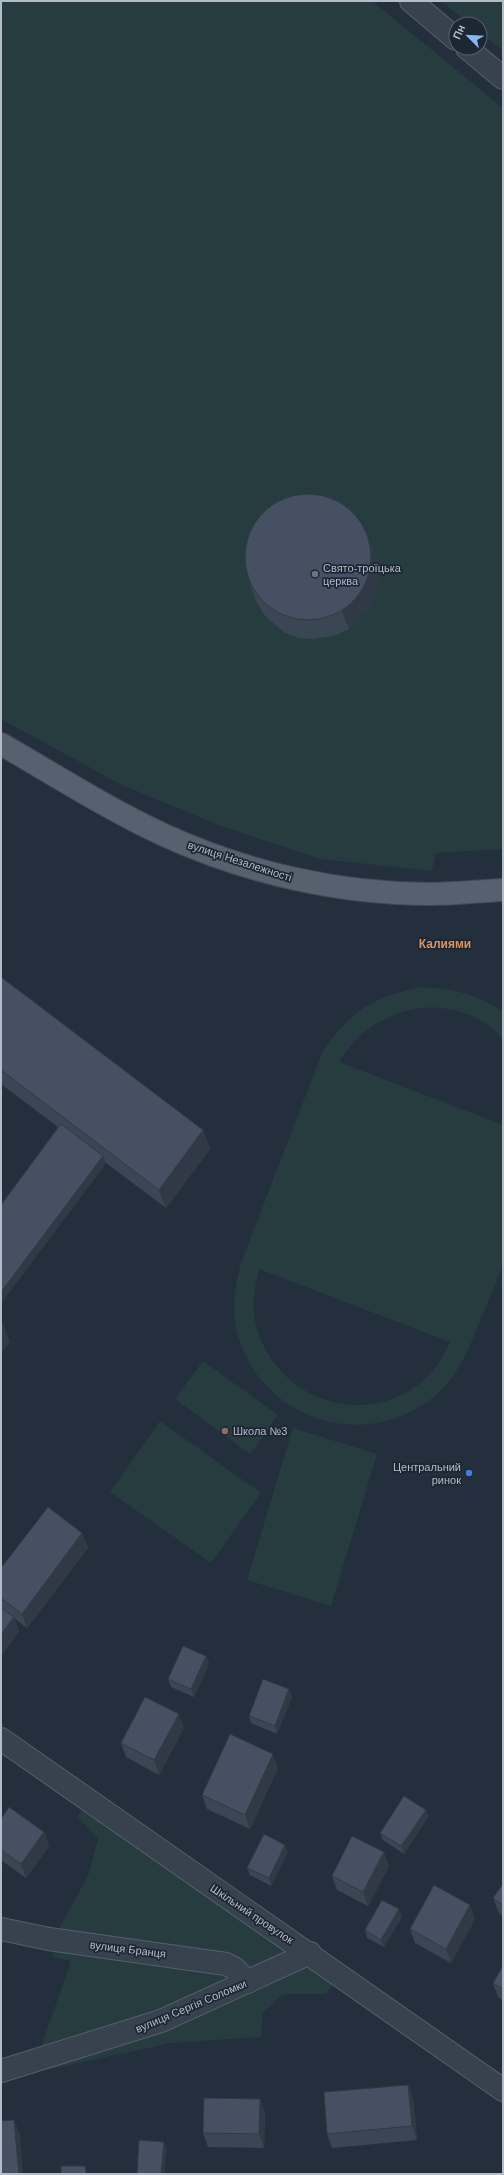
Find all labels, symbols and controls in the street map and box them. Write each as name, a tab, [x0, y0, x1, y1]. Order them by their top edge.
north arrow	[448, 16, 488, 56]
text: Пн	[450, 23, 467, 41]
place label: Свято-троїцька церква	[323, 562, 402, 587]
marker: Свято-троїцька церква	[310, 569, 320, 579]
street label: вулиця Незалежності	[186, 839, 294, 883]
district label: Калиями	[419, 937, 471, 951]
place label: Школа №3	[233, 1425, 287, 1437]
marker: Школа №3	[220, 1426, 230, 1436]
place label: Центральний ринок	[393, 1461, 461, 1486]
marker: Центральний ринок	[464, 1468, 474, 1478]
street label: Шкільний провулок	[208, 1882, 296, 1946]
street label: вулиця Бранця	[89, 1938, 167, 1960]
street label: вулиця Сергія Соломки	[134, 1977, 248, 2035]

